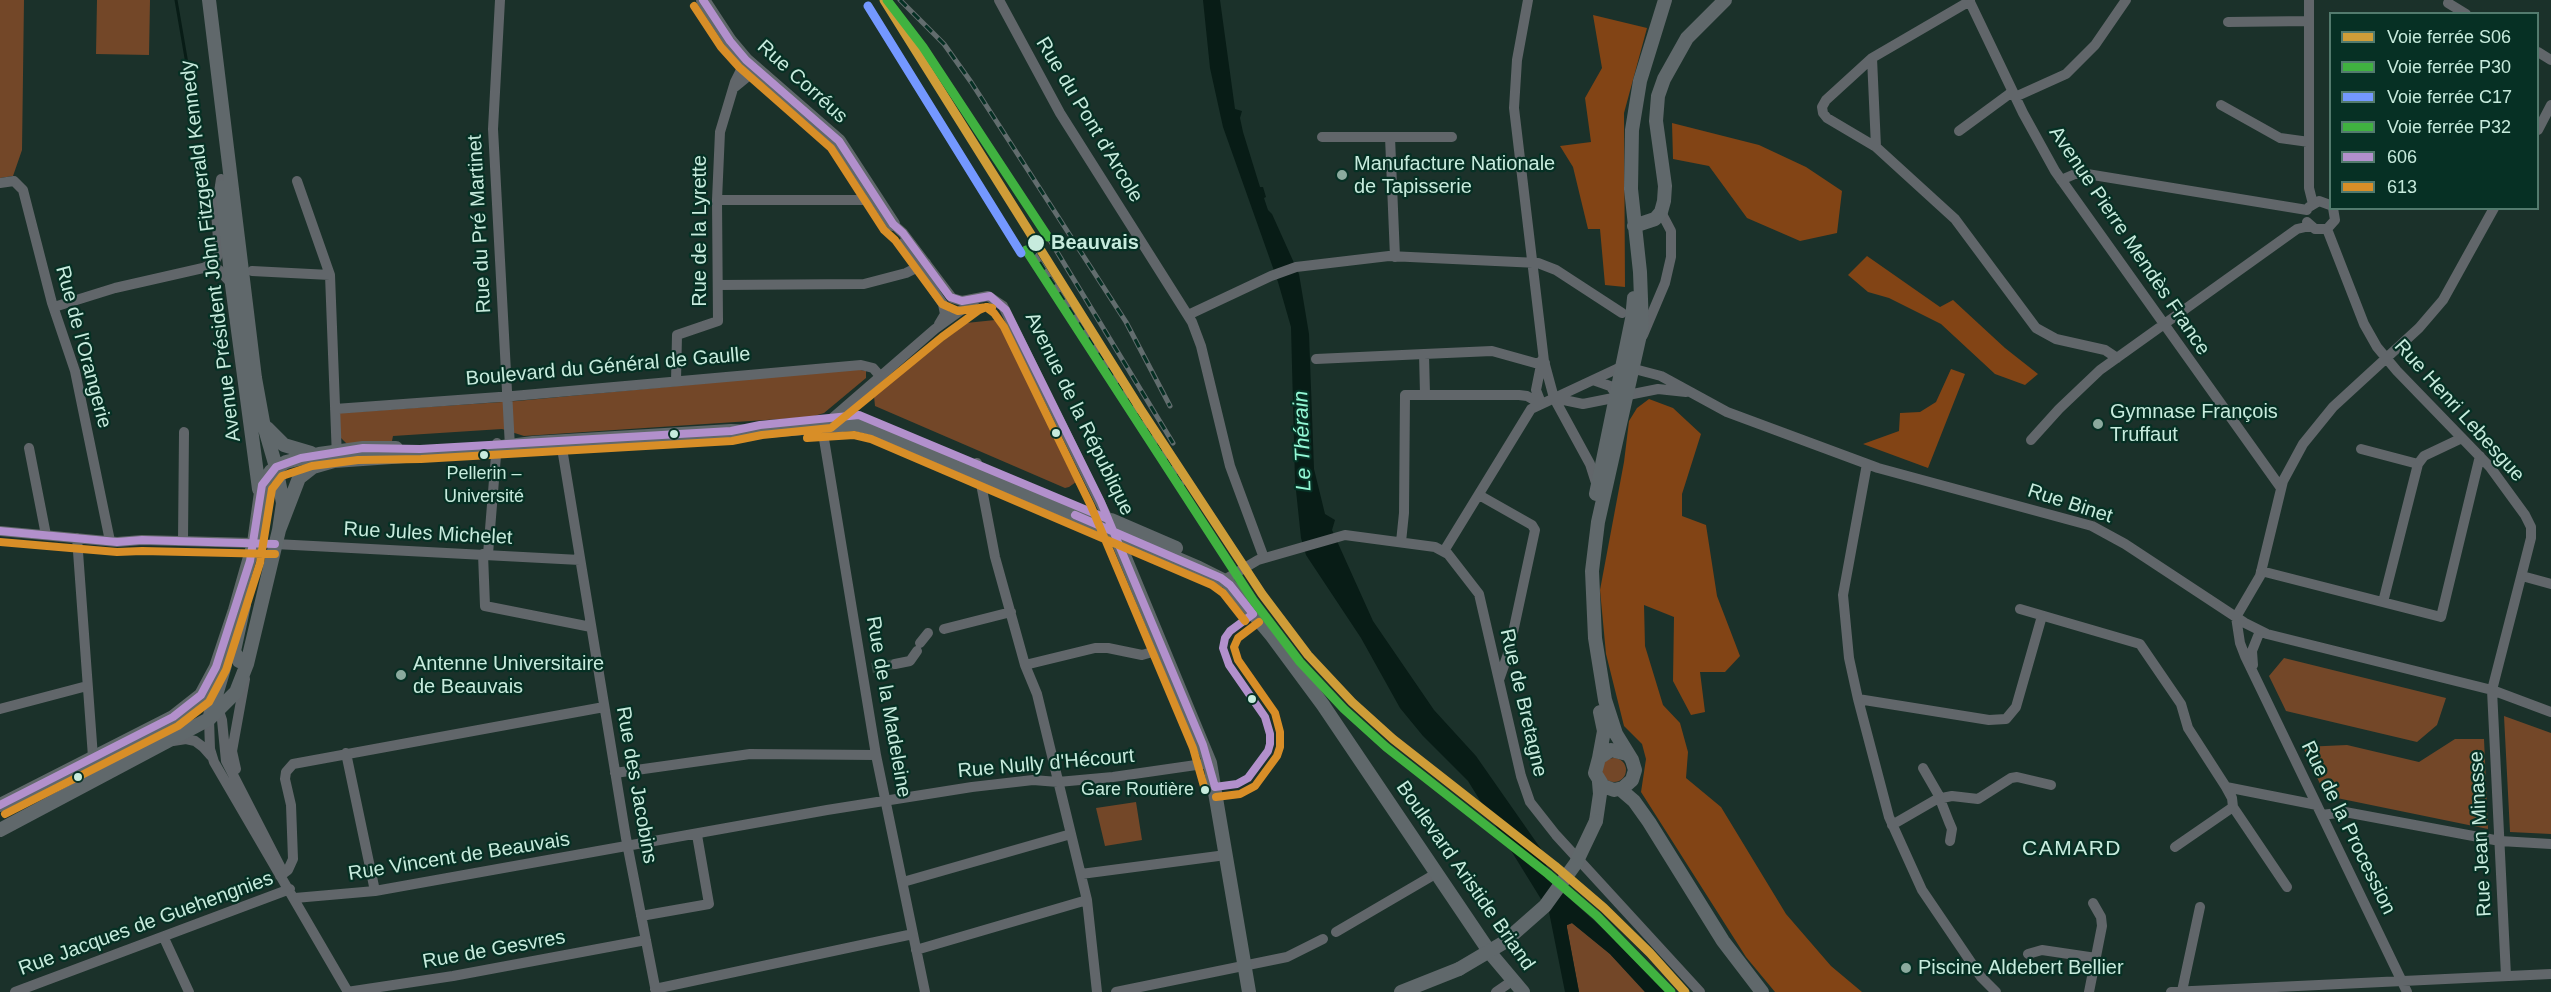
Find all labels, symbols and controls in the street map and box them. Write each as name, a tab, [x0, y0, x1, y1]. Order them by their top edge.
legend	[2329, 12, 2539, 210]
text: Voie ferrée S06	[2387, 27, 2511, 47]
street label: Rue du Pont d'Arcole	[1030, 33, 1148, 207]
street label: Rue Corréus	[752, 35, 852, 129]
text: Voie ferrée P30	[2387, 57, 2511, 77]
street label: Avenue Président John Fitzgerald Kennedy	[176, 59, 246, 443]
text: Voie ferrée C17	[2387, 87, 2512, 107]
text: Voie ferrée P32	[2387, 117, 2511, 137]
street label: Avenue Pierre Mendès France	[2043, 122, 2215, 360]
street label: Rue du Pré Martinet	[463, 134, 497, 314]
text: 606	[2387, 147, 2417, 167]
place label: Manufacture Nationale de Tapisserie	[1354, 152, 1555, 199]
street label: Rue de la Lyrette	[688, 155, 712, 307]
marker: Manufacture Nationale de Tapisserie	[1335, 168, 1349, 182]
text: 613	[2387, 177, 2417, 197]
place label: Beauvais	[1051, 231, 1139, 255]
marker: Beauvais	[1026, 233, 1046, 253]
street label: Rue de l'Orangerie	[50, 263, 116, 431]
street label: Avenue de la République	[1019, 308, 1139, 520]
street label: Rue Henri Lebesgue	[2389, 335, 2529, 487]
street label: Boulevard du Général de Gaulle	[465, 343, 751, 391]
water label: Le Thérain	[1289, 390, 1317, 492]
place label: Gymnase François Truffaut	[2110, 400, 2278, 447]
marker: Gymnase François Truffaut	[2091, 417, 2105, 431]
unlabelled marker	[1050, 427, 1062, 439]
unlabelled marker	[668, 428, 680, 440]
marker: Pellerin – Université	[478, 449, 490, 461]
place label: Pellerin – Université	[444, 463, 524, 506]
street label: Rue Binet	[2025, 479, 2115, 529]
street label: Rue Jules Michelet	[343, 518, 513, 550]
street label: Rue de la Madeleine	[860, 615, 916, 799]
street label: Rue de Bretagne	[1494, 627, 1552, 779]
place label: Antenne Universitaire de Beauvais	[413, 652, 604, 699]
marker: Antenne Universitaire de Beauvais	[394, 668, 408, 682]
unlabelled marker	[1246, 693, 1258, 705]
street label: Rue des Jacobins	[610, 705, 662, 865]
street label: Rue de la Procession	[2296, 737, 2400, 919]
street label: Rue Nully d'Hécourt	[957, 744, 1135, 784]
street label: Rue Jean Minasse	[2465, 751, 2497, 917]
unlabelled marker	[72, 771, 84, 783]
street label: Boulevard Aristide Briand	[1390, 777, 1540, 975]
place label: Gare Routière	[1081, 779, 1194, 801]
marker: Gare Routière	[1199, 784, 1211, 796]
street label: Rue Vincent de Beauvais	[346, 828, 572, 886]
district label: CAMARD	[2022, 836, 2122, 862]
street label: Rue Jacques de Guehengnies	[15, 867, 277, 981]
street label: Rue de Gesvres	[421, 926, 567, 974]
place label: Piscine Aldebert Bellier	[1918, 956, 2124, 980]
marker: Piscine Aldebert Bellier	[1899, 961, 1913, 975]

